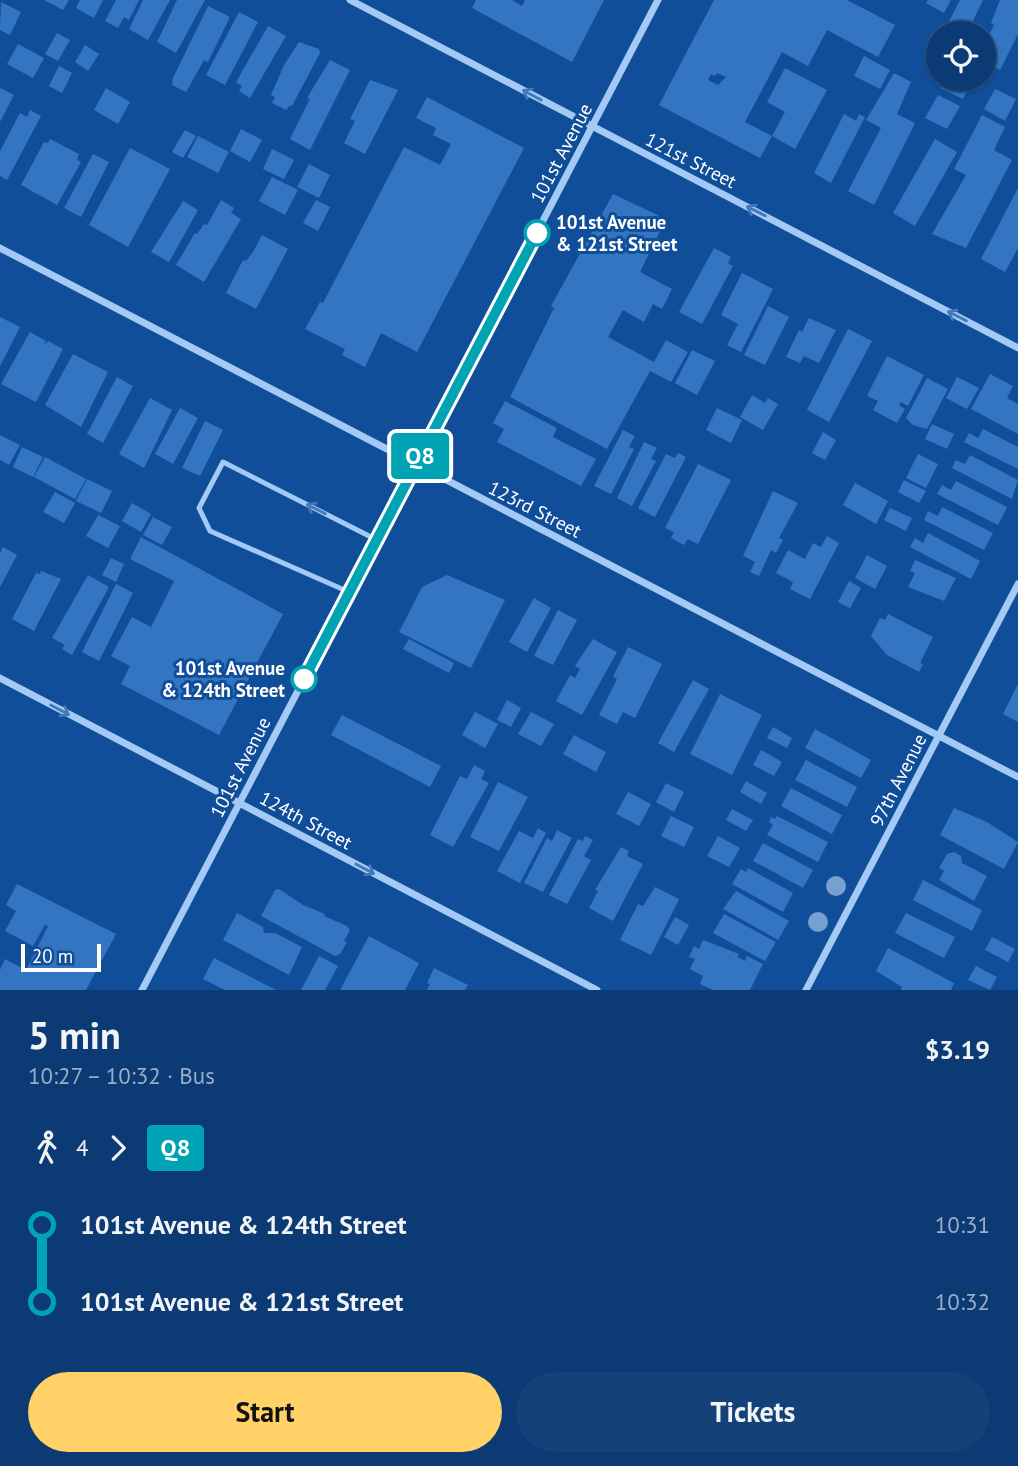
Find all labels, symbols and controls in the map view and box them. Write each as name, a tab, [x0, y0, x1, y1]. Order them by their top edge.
map controls	[926, 21, 996, 91]
button: locate	[926, 21, 996, 91]
one-way arrow	[522, 87, 543, 101]
street label: 101st Avenue	[525, 99, 597, 207]
street label: 121st Street	[641, 127, 741, 193]
one-way arrow	[746, 204, 766, 218]
place label: 101st Avenue & 121st Street	[556, 210, 678, 256]
marker: 101st Avenue & 121st Street	[524, 220, 550, 246]
one-way arrow	[948, 309, 968, 323]
line badge: Q8	[388, 433, 452, 479]
text: Q8	[405, 440, 435, 471]
street label: 123rd Street	[484, 475, 586, 543]
one-way arrow	[306, 502, 327, 516]
place label: 101st Avenue & 124th Street	[161, 656, 285, 702]
marker: 101st Avenue & 124th Street	[291, 666, 317, 692]
one-way arrow	[50, 703, 70, 717]
street label: 101st Avenue	[204, 713, 276, 821]
street label: 97th Avenue	[864, 730, 932, 830]
street label: 124th Street	[256, 786, 357, 855]
one-way arrow	[354, 862, 375, 876]
scale bar	[21, 941, 102, 973]
text: 20 m	[32, 944, 73, 968]
text: 5 min	[28, 1010, 121, 1059]
text: $3.19	[925, 1033, 990, 1066]
text: 10:27 – 10:32 · Bus	[28, 1061, 215, 1090]
icon: walk	[28, 1129, 66, 1167]
icon: forward	[99, 1129, 137, 1167]
text: Q8	[161, 1132, 190, 1163]
text: 4	[76, 1133, 89, 1162]
text: 101st Avenue & 124th Street	[80, 1208, 407, 1241]
text: 10:31	[935, 1210, 990, 1239]
text: 101st Avenue & 121st Street	[80, 1285, 403, 1318]
text: 10:32	[935, 1287, 990, 1316]
button: Start	[28, 1372, 502, 1452]
button: Tickets	[516, 1372, 990, 1452]

